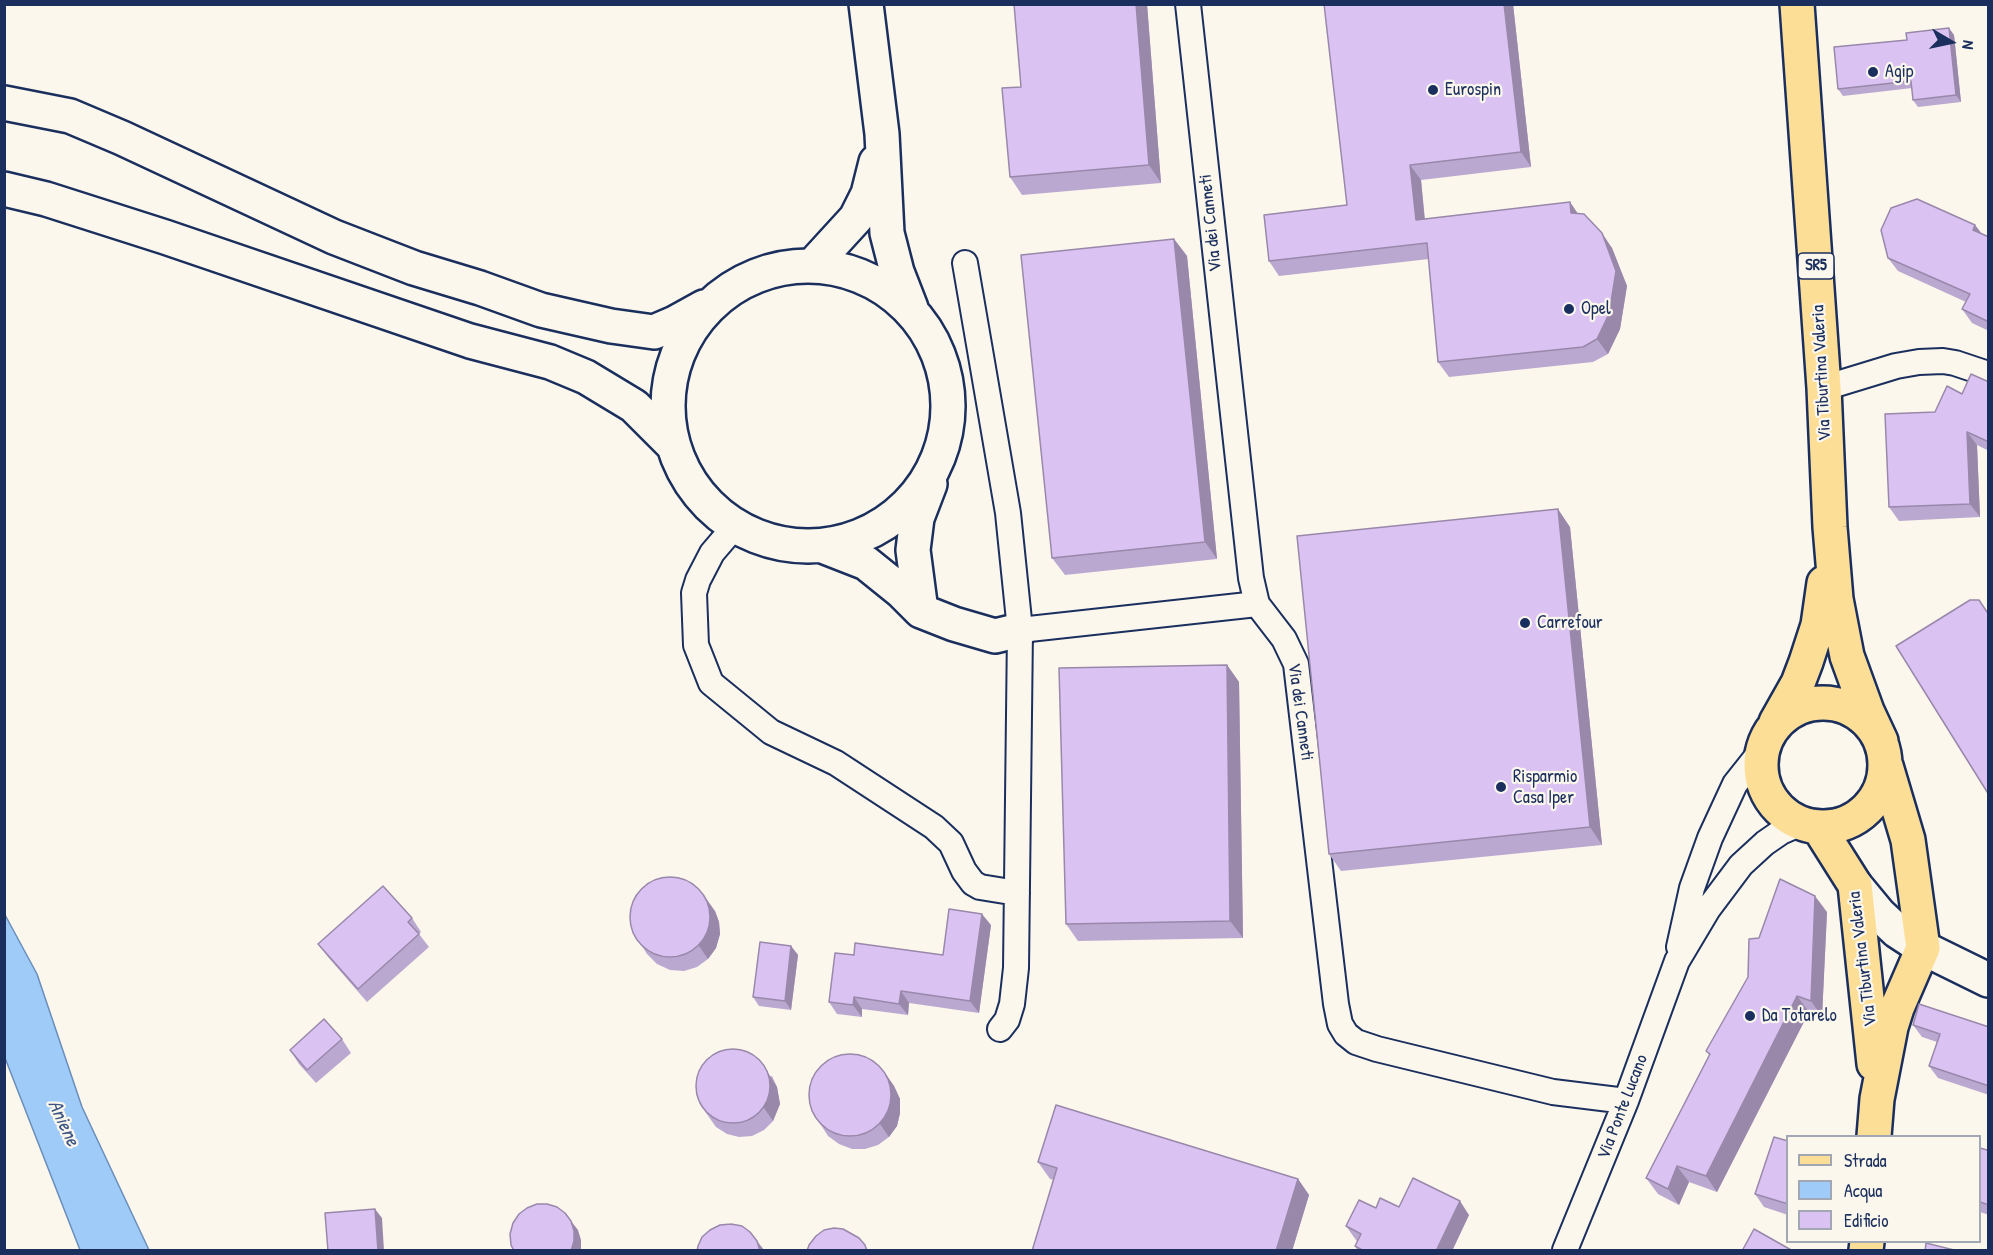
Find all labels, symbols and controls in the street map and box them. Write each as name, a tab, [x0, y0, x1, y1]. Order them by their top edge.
north arrow	[1921, 12, 1981, 72]
text: N	[1957, 39, 1980, 51]
place label: Agip	[1885, 61, 1914, 83]
marker: Agip	[1866, 65, 1880, 79]
place label: Eurospin	[1445, 79, 1501, 101]
marker: Eurospin	[1426, 83, 1440, 97]
street label: Via dei Canneti	[1195, 173, 1227, 273]
road number: SR5	[1798, 253, 1834, 279]
place label: Opel	[1581, 298, 1611, 320]
marker: Opel	[1562, 302, 1576, 316]
street label: Via Tiburtina Valeria	[1808, 305, 1836, 441]
place label: Carrefour	[1537, 612, 1603, 634]
marker: Carrefour	[1518, 616, 1532, 630]
street label: Via dei Canneti	[1282, 662, 1318, 762]
place label: Risparmio Casa Iper	[1513, 766, 1577, 808]
marker: Risparmio Casa Iper	[1494, 780, 1508, 794]
street label: Via Tiburtina Valeria	[1844, 890, 1882, 1028]
place label: Da Totarelo	[1762, 1005, 1837, 1027]
marker: Da Totarelo	[1743, 1009, 1757, 1023]
street label: Via Ponte Lucano	[1593, 1052, 1653, 1162]
water label: Aniene	[42, 1096, 84, 1150]
legend	[1786, 1135, 1981, 1243]
text: Strada	[1844, 1148, 1887, 1173]
text: Acqua	[1844, 1178, 1882, 1203]
text: Edificio	[1844, 1208, 1888, 1233]

